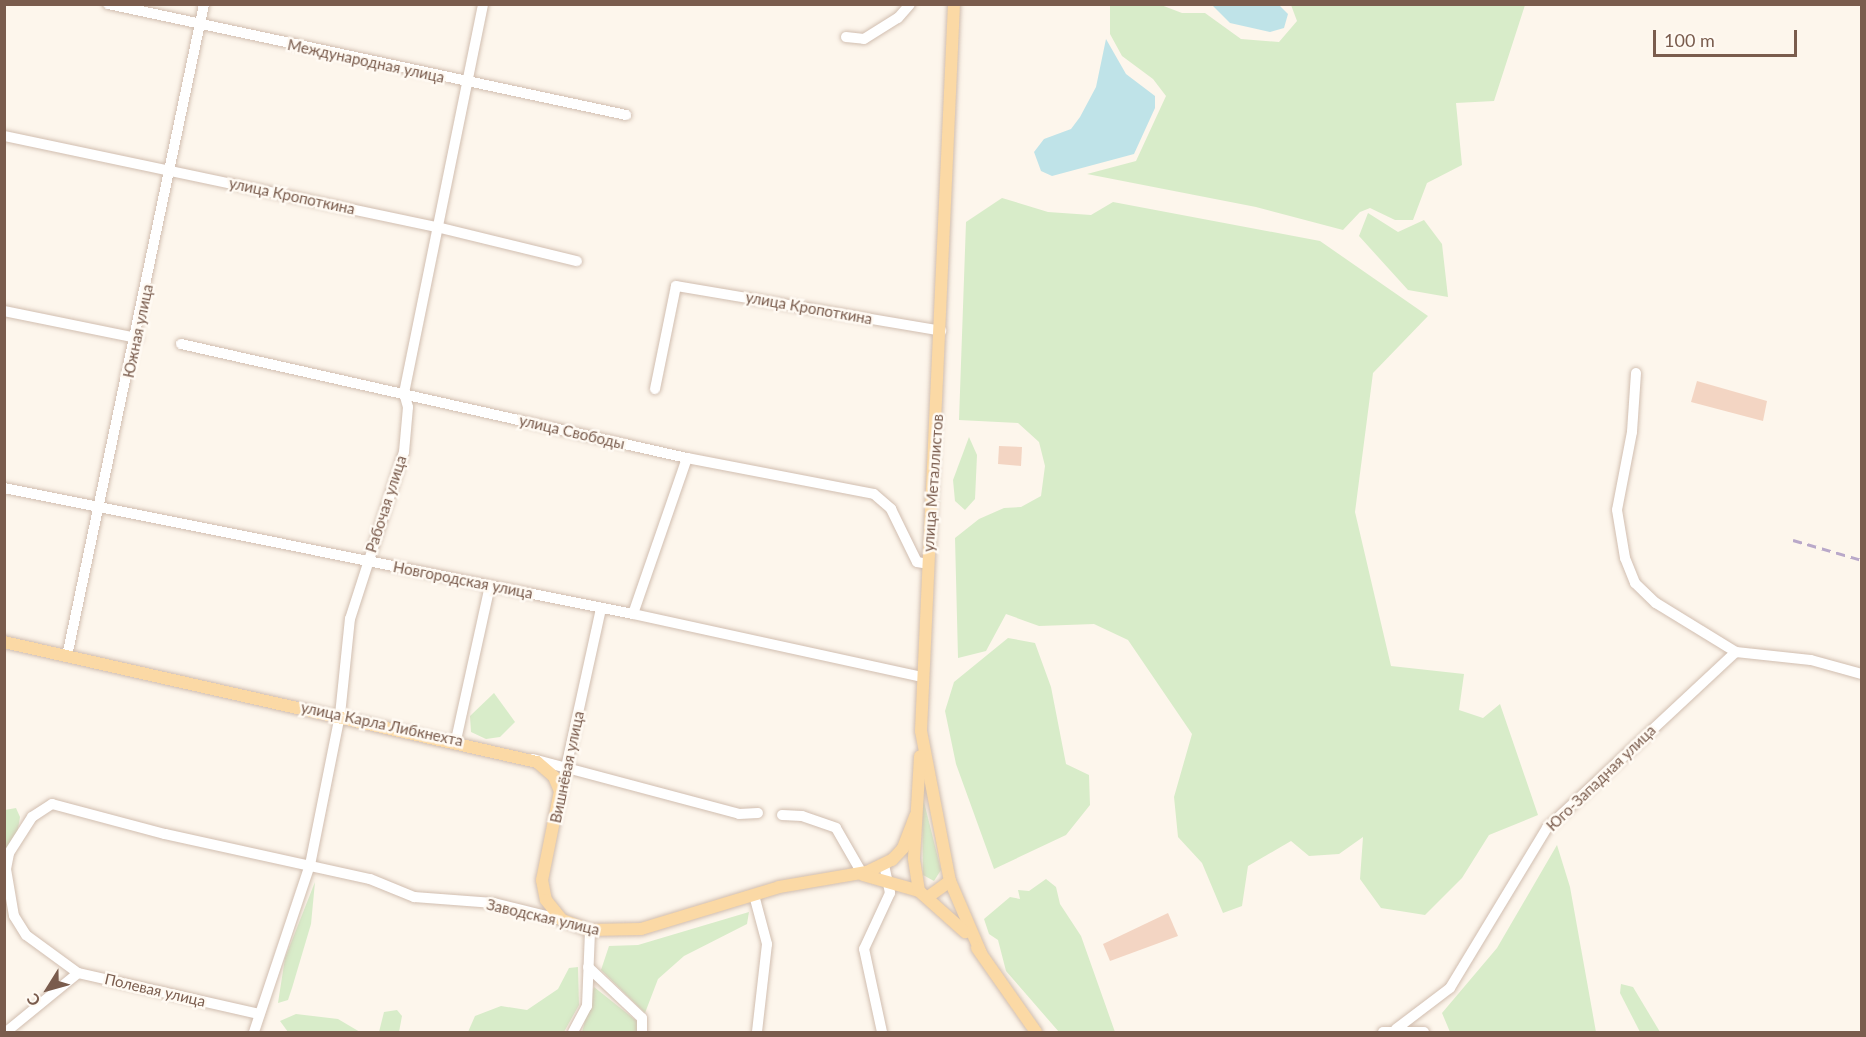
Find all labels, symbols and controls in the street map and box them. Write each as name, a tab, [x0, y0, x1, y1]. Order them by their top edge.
scale bar	[1656, 18, 1800, 56]
text: 100 m	[1664, 29, 1715, 51]
street label: Международная улица	[286, 36, 446, 86]
street label: улица Кропоткина	[227, 174, 357, 218]
street label: Южная улица	[119, 283, 157, 379]
street label: улица Кропоткина	[744, 288, 874, 328]
street label: улица Свободы	[517, 411, 627, 453]
street label: улица Металлистов	[919, 414, 947, 552]
street label: Рабочая улица	[362, 453, 410, 555]
street label: Новгородская улица	[392, 558, 534, 602]
street label: улица Карла Либкнехта	[299, 698, 465, 750]
street label: Вишнёвая улица	[546, 709, 588, 825]
street label: Юго-Западная улица	[1543, 721, 1659, 835]
street label: Заводская улица	[485, 895, 601, 939]
north arrow	[18, 959, 78, 1019]
street label: Полевая улица	[103, 970, 207, 1010]
text: С	[22, 990, 44, 1010]

